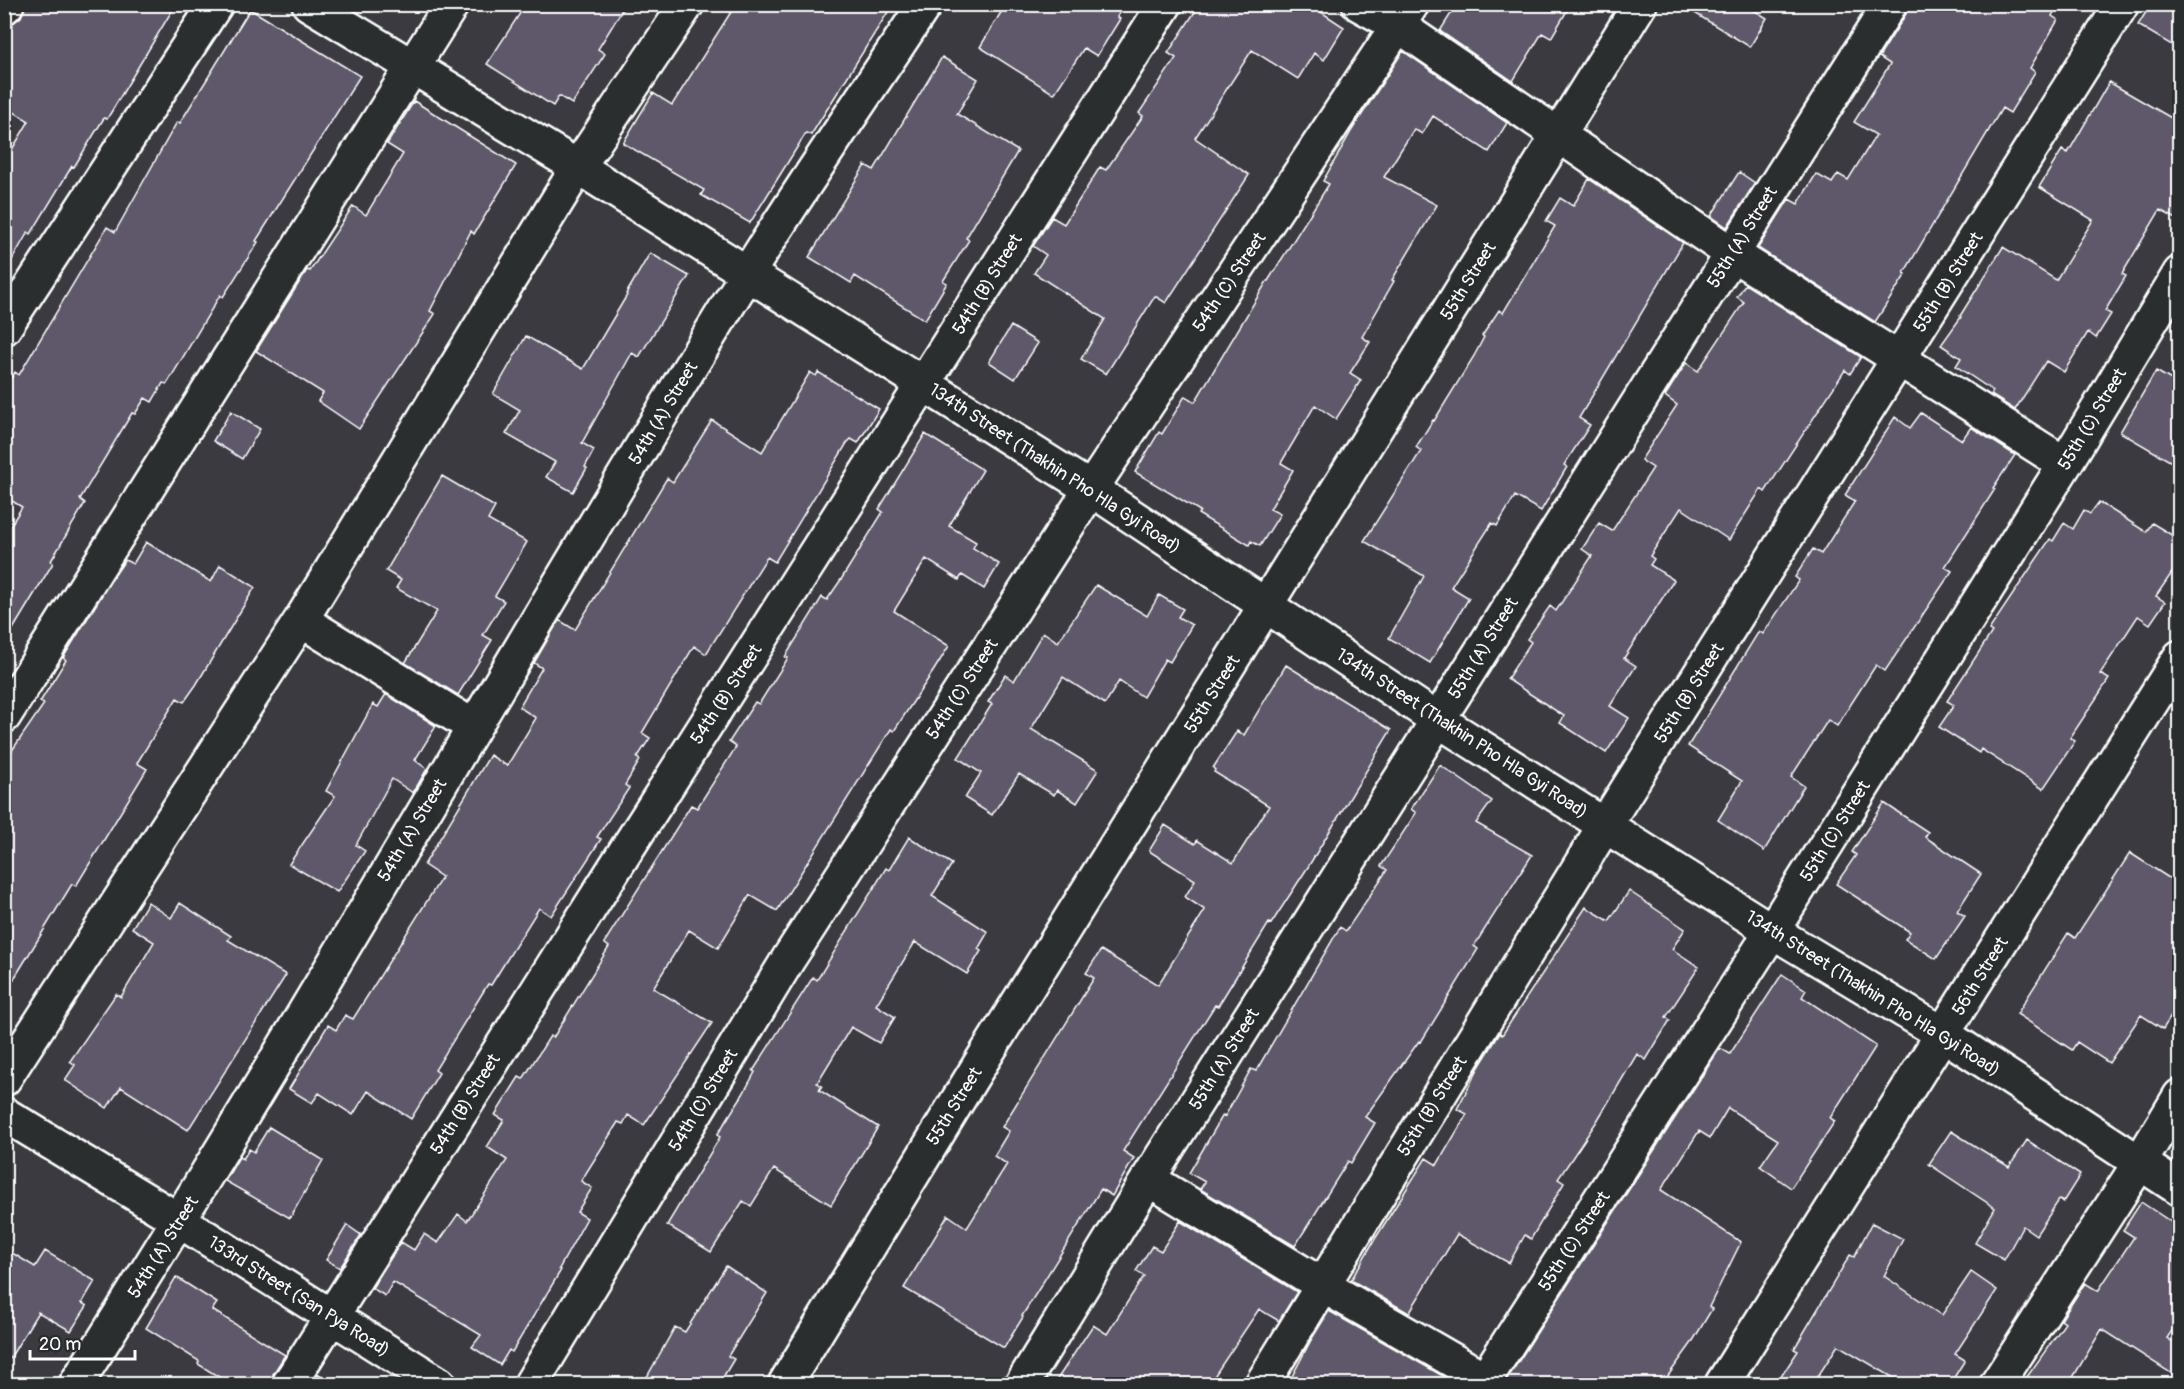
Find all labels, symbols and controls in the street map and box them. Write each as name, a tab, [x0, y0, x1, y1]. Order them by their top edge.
street label: 55th (A) Street	[1702, 182, 1783, 292]
street label: 54th (C) Street	[1188, 227, 1272, 337]
street label: 55th (B) Street	[1908, 227, 1989, 337]
street label: 54th (B) Street	[947, 229, 1028, 339]
street label: 55th Street	[1435, 237, 1502, 325]
street label: 54th (A) Street	[624, 357, 704, 469]
street label: 55th (C) Street	[2053, 363, 2132, 474]
street label: 134th Street (Thakhin Pho Hla Gyi Road)	[924, 378, 1185, 559]
street label: 55th (A) Street	[1443, 593, 1524, 703]
street label: 54th (C) Street	[921, 634, 1004, 744]
street label: 55th (B) Street	[1649, 638, 1730, 748]
street label: 54th (B) Street	[686, 639, 768, 749]
street label: 134th Street (Thakhin Pho Hla Gyi Road)	[1331, 643, 1592, 824]
street label: 55th Street	[1179, 650, 1246, 738]
street label: 54th (A) Street	[373, 774, 453, 886]
street label: 55th (C) Street	[1795, 776, 1876, 886]
street label: 134th Street (Thakhin Pho Hla Gyi Road)	[1741, 905, 2004, 1082]
street label: 56th Street	[1947, 932, 2014, 1020]
street label: 55th (A) Street	[1184, 1004, 1265, 1114]
street label: 54th (C) Street	[664, 1044, 743, 1156]
street label: 54th (B) Street	[425, 1049, 506, 1159]
street label: 55th (B) Street	[1392, 1051, 1473, 1161]
street label: 55th Street	[921, 1062, 988, 1150]
street label: 55th (C) Street	[1533, 1186, 1616, 1296]
street label: 54th (A) Street	[123, 1191, 204, 1303]
street label: 133rd Street (San Pya Road)	[203, 1231, 394, 1362]
scale bar	[30, 1323, 135, 1361]
text: 20 m	[39, 1333, 81, 1356]

